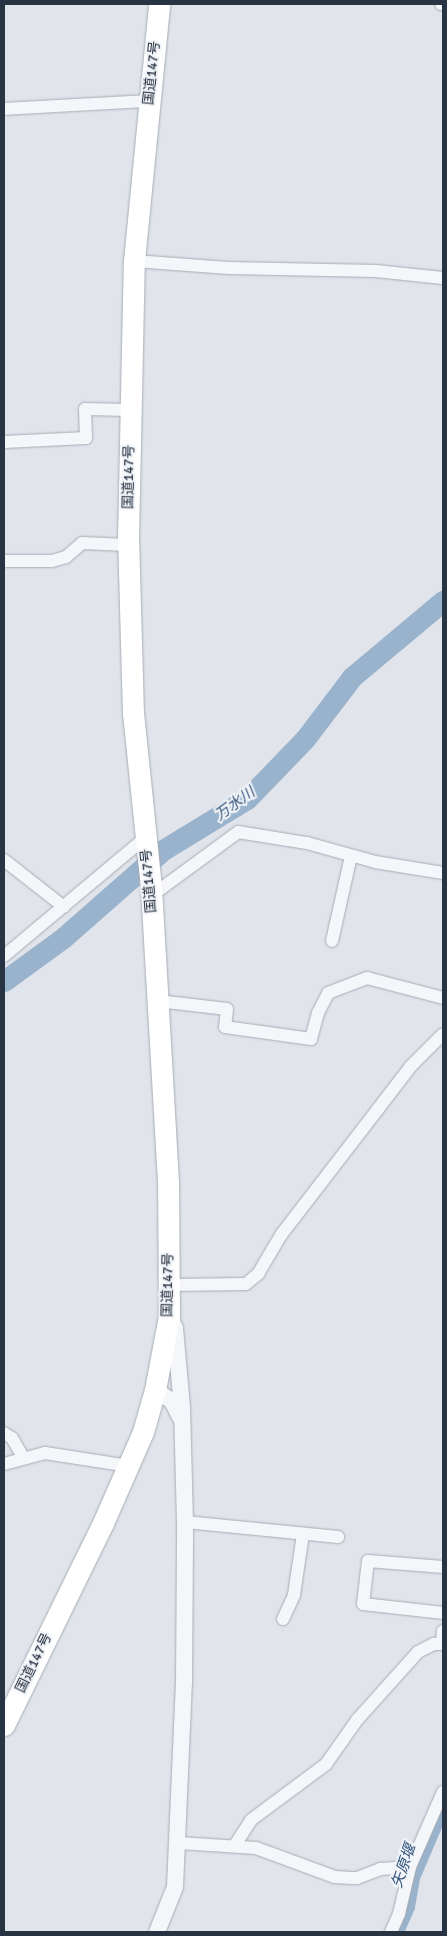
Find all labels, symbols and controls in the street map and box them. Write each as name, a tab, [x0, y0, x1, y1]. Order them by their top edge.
street label: 国道147号	[140, 40, 164, 106]
street label: 国道147号	[120, 445, 138, 509]
water label: 万水川	[212, 783, 258, 825]
street label: 国道147号	[138, 848, 160, 914]
street label: 国道147号	[159, 1253, 177, 1317]
street label: 国道147号	[12, 1630, 56, 1696]
water label: 矢原堰	[388, 1842, 420, 1890]

